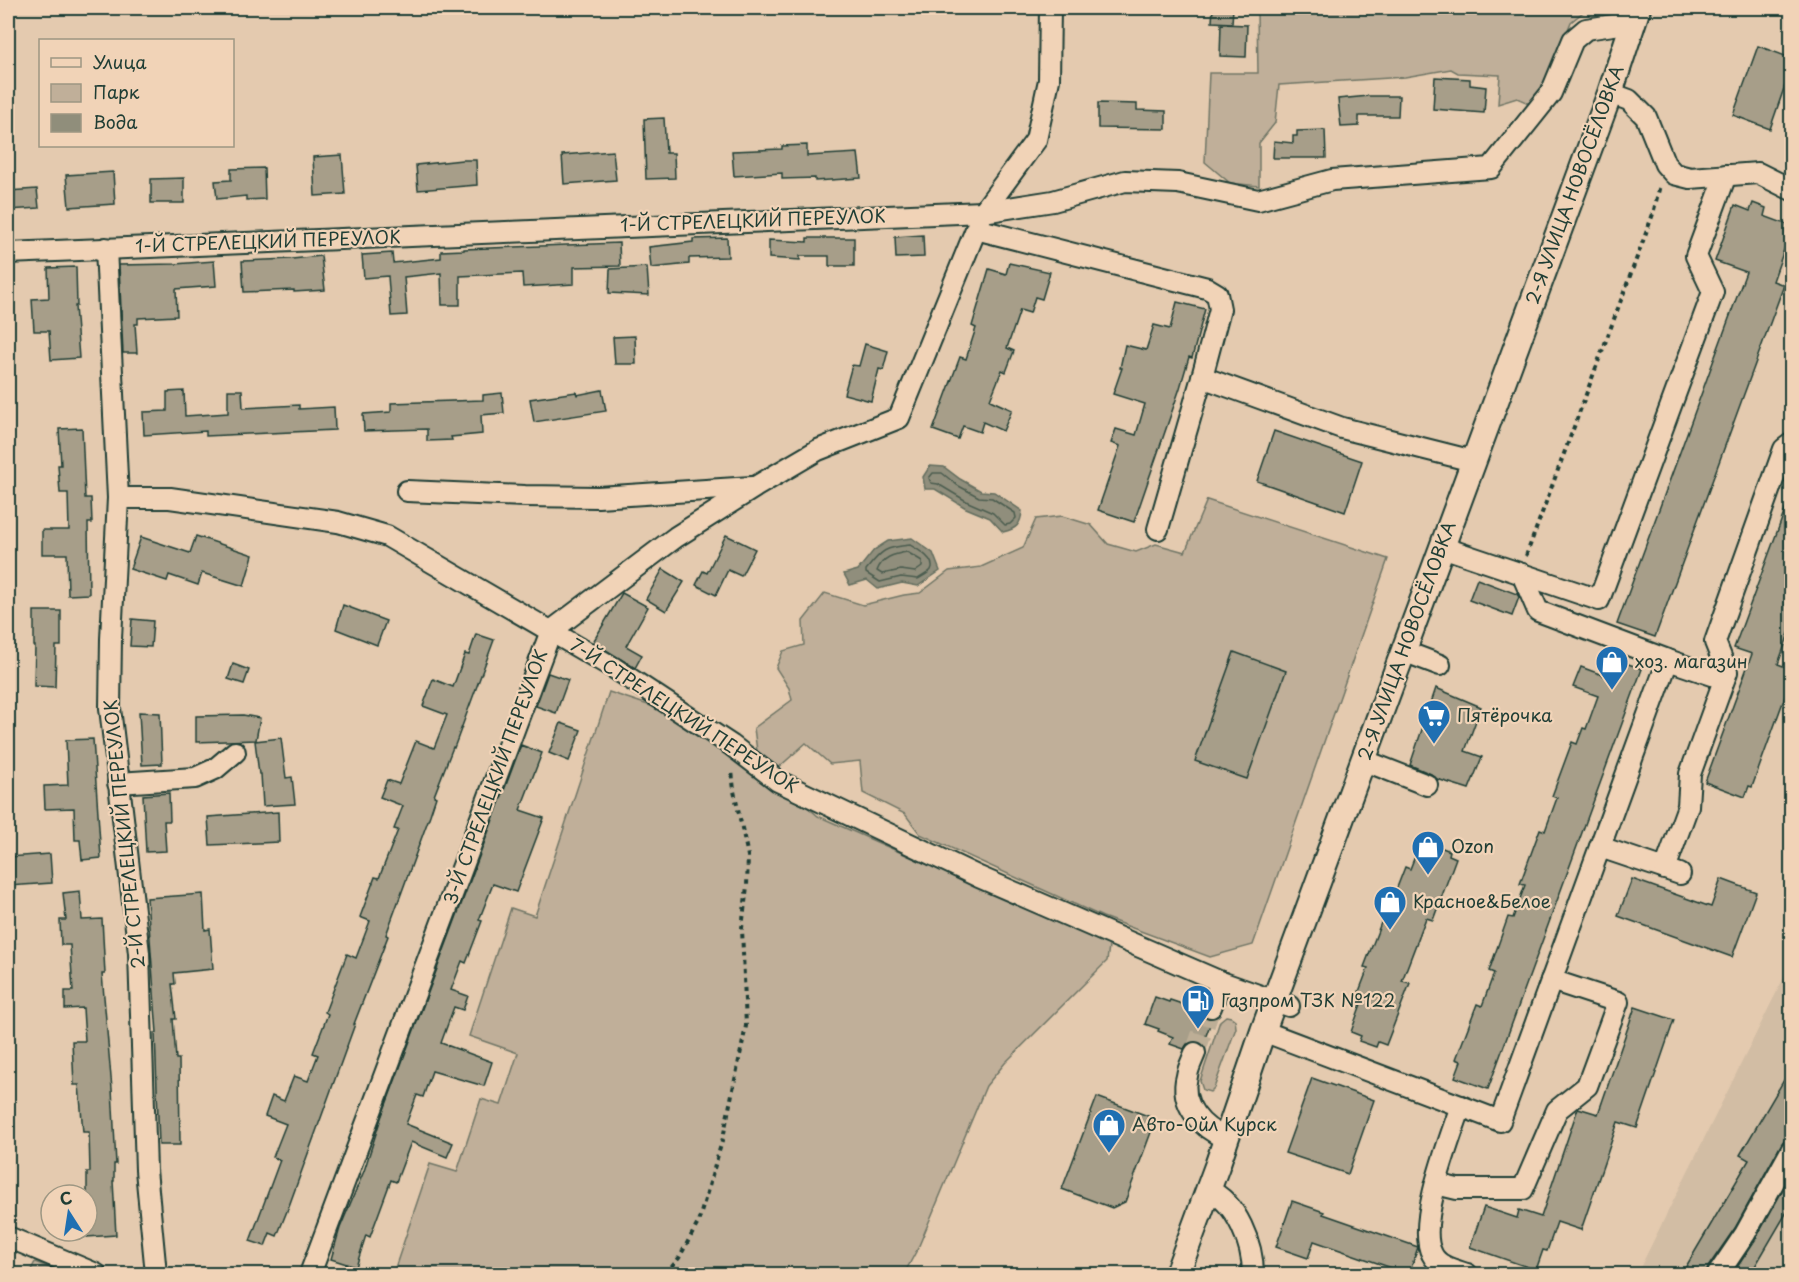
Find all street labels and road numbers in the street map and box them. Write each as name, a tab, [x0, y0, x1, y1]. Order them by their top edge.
street label: 2-Я УЛИЦА НОВОСЁЛОВКА	[1518, 61, 1630, 308]
street label: 1-Й СТРЕЛЕЦКИЙ ПЕРЕУЛОК	[620, 201, 886, 238]
street label: 1-Й СТРЕЛЕЦКИЙ ПЕРЕУЛОК	[135, 222, 401, 259]
street label: 2-Я УЛИЦА НОВОСЁЛОВКА	[1350, 517, 1462, 764]
street label: 7-Й СТРЕЛЕЦКИЙ ПЕРЕУЛОК	[565, 631, 804, 799]
street label: 3-Й СТРЕЛЕЦКИЙ ПЕРЕУЛОК	[436, 645, 553, 908]
street label: 2-Й СТРЕЛЕЦКИЙ ПЕРЕУЛОК	[96, 698, 151, 970]

